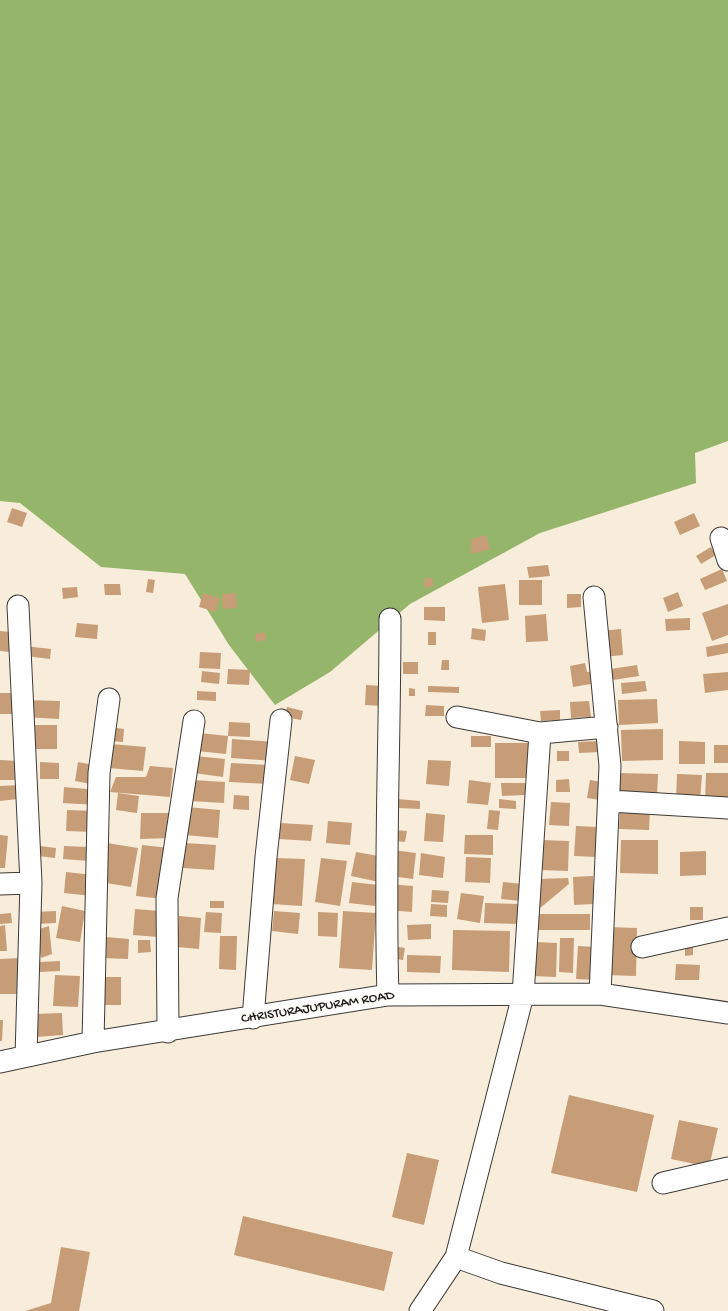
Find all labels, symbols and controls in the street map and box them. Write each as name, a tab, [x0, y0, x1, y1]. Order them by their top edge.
street label: CHRISTURAJUPURAM ROAD	[240, 988, 396, 1028]

